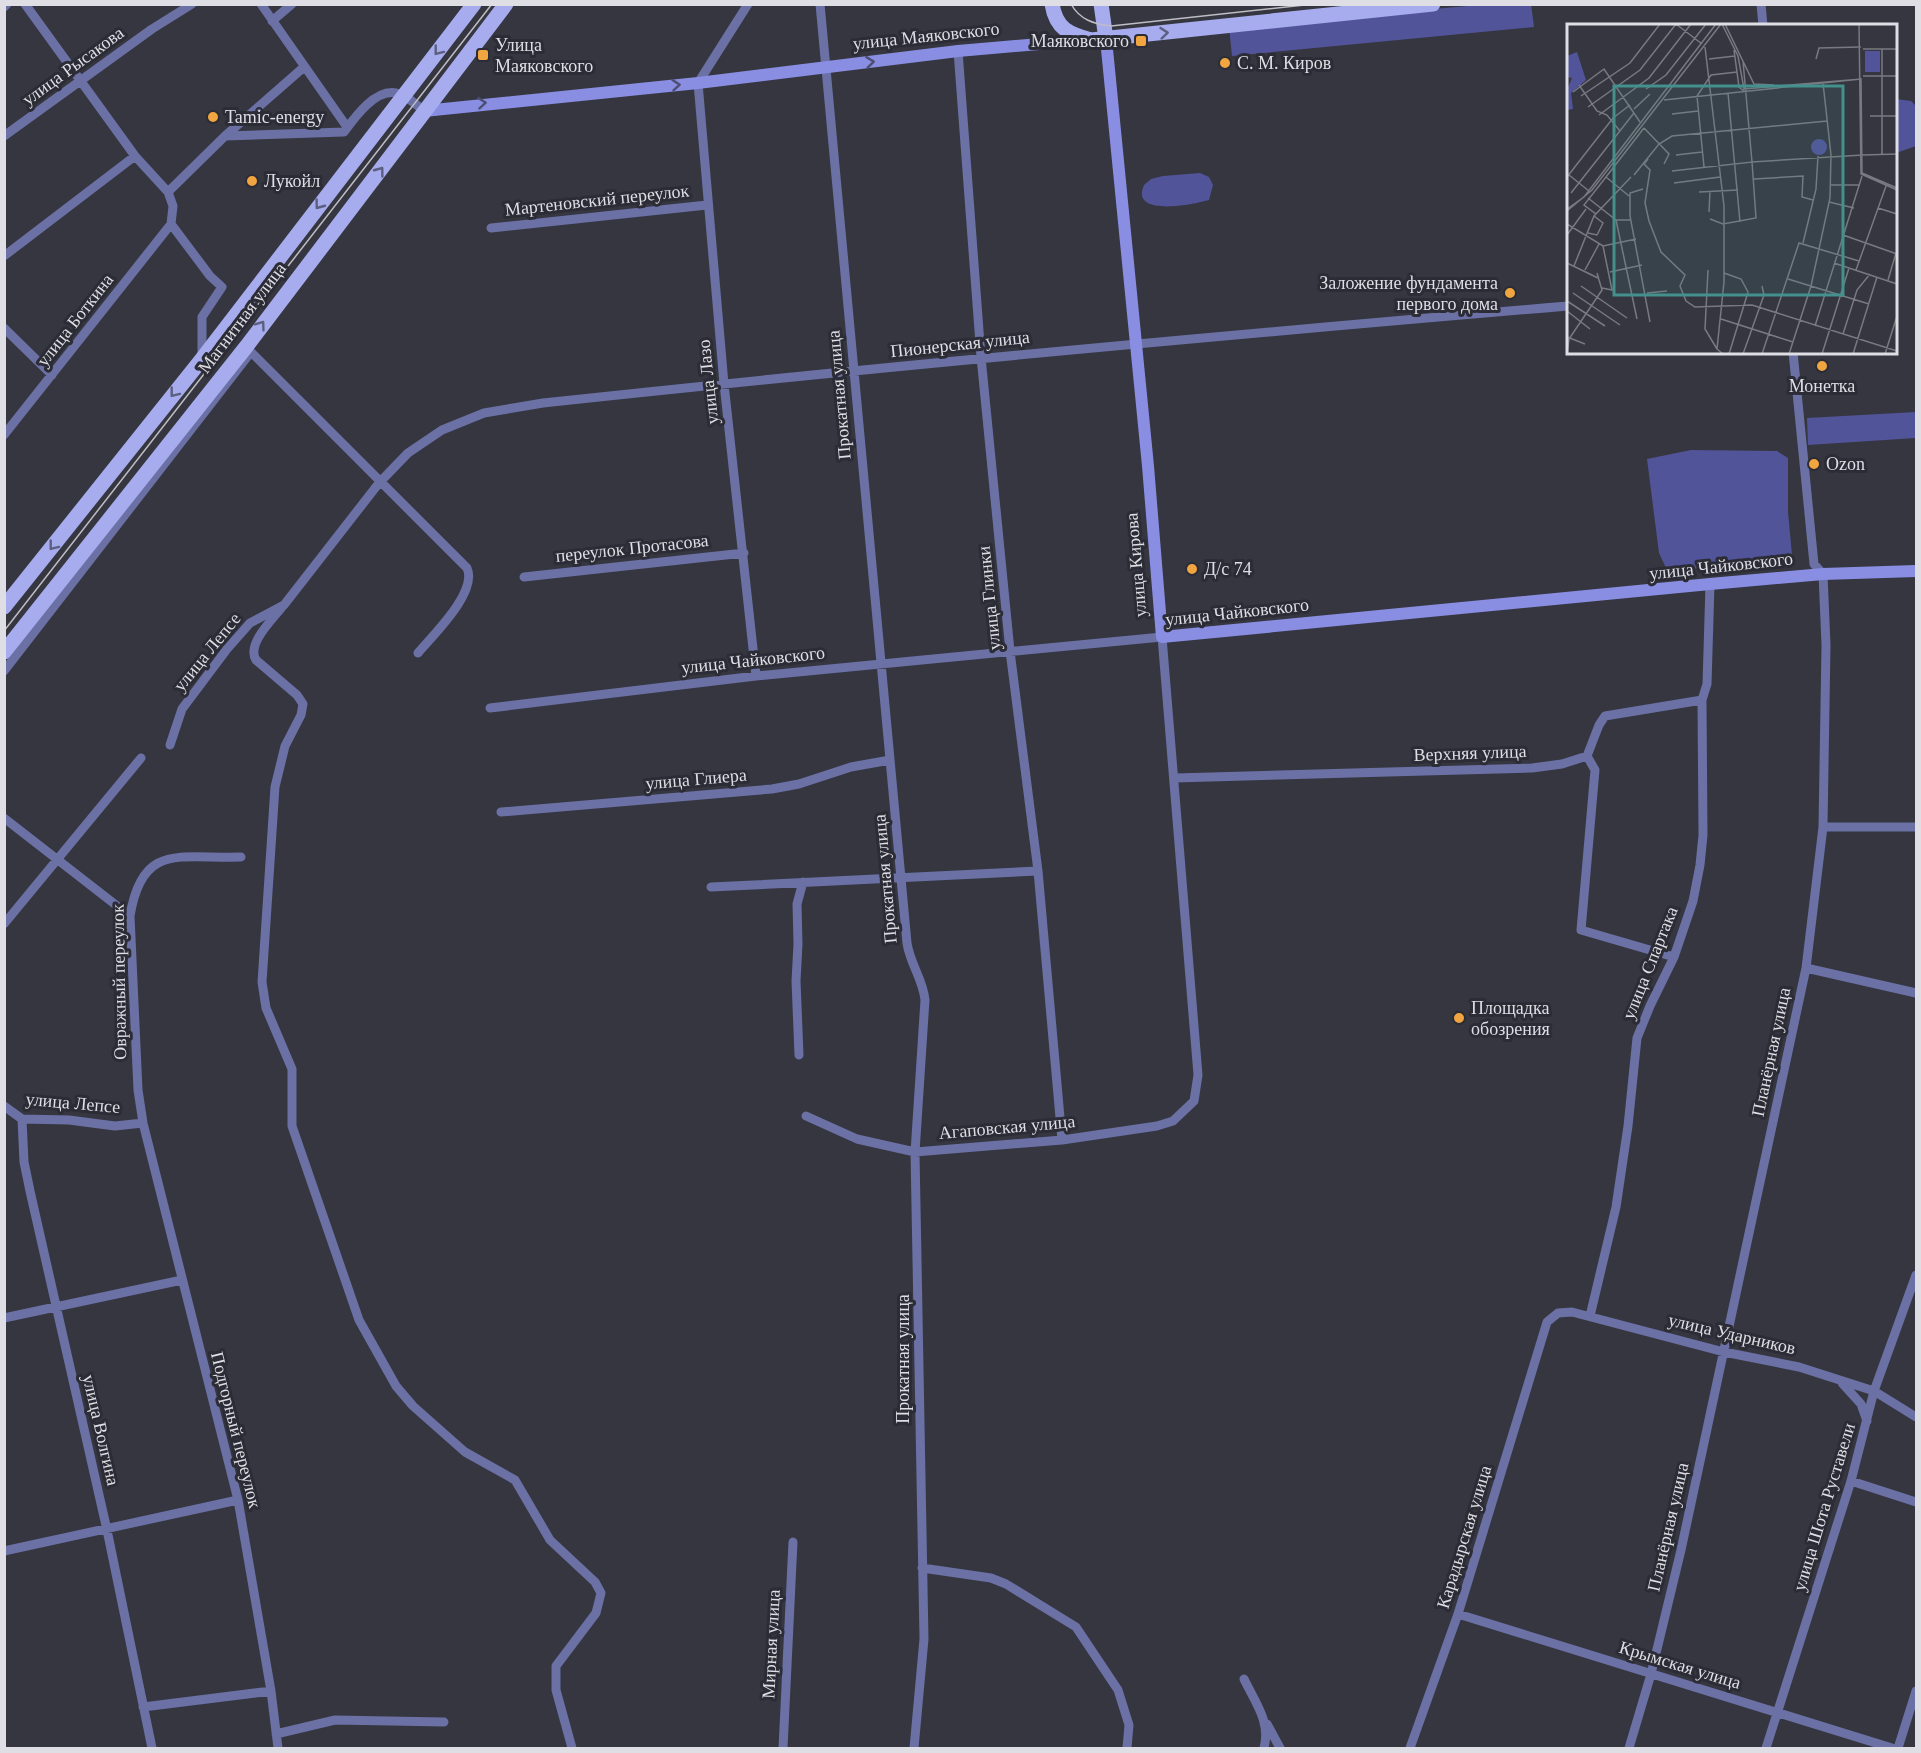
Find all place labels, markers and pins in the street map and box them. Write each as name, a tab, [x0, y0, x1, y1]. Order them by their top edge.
place label: Маяковского	[1031, 31, 1129, 51]
marker: Маяковского	[1134, 34, 1148, 48]
place label: Улица Маяковского	[495, 35, 593, 76]
marker: Улица Маяковского	[476, 48, 490, 62]
place label: С. М. Киров	[1237, 53, 1331, 73]
marker: С. М. Киров	[1218, 56, 1232, 70]
place label: Tamic-energy	[225, 107, 324, 127]
marker: Tamic-energy	[206, 110, 220, 124]
place label: Лукойл	[264, 171, 320, 191]
marker: Лукойл	[245, 174, 259, 188]
place label: Заложение фундамента первого дома	[1319, 273, 1498, 314]
marker: Заложение фундамента первого дома	[1503, 286, 1517, 300]
marker: Монетка	[1815, 359, 1829, 373]
place label: Монетка	[1789, 376, 1855, 396]
place label: Ozon	[1826, 454, 1865, 474]
marker: Ozon	[1807, 457, 1821, 471]
place label: Д/с 74	[1204, 559, 1252, 579]
marker: Д/с 74	[1185, 562, 1199, 576]
place label: Площадка обозрения	[1471, 998, 1550, 1039]
marker: Площадка обозрения	[1452, 1011, 1466, 1025]

